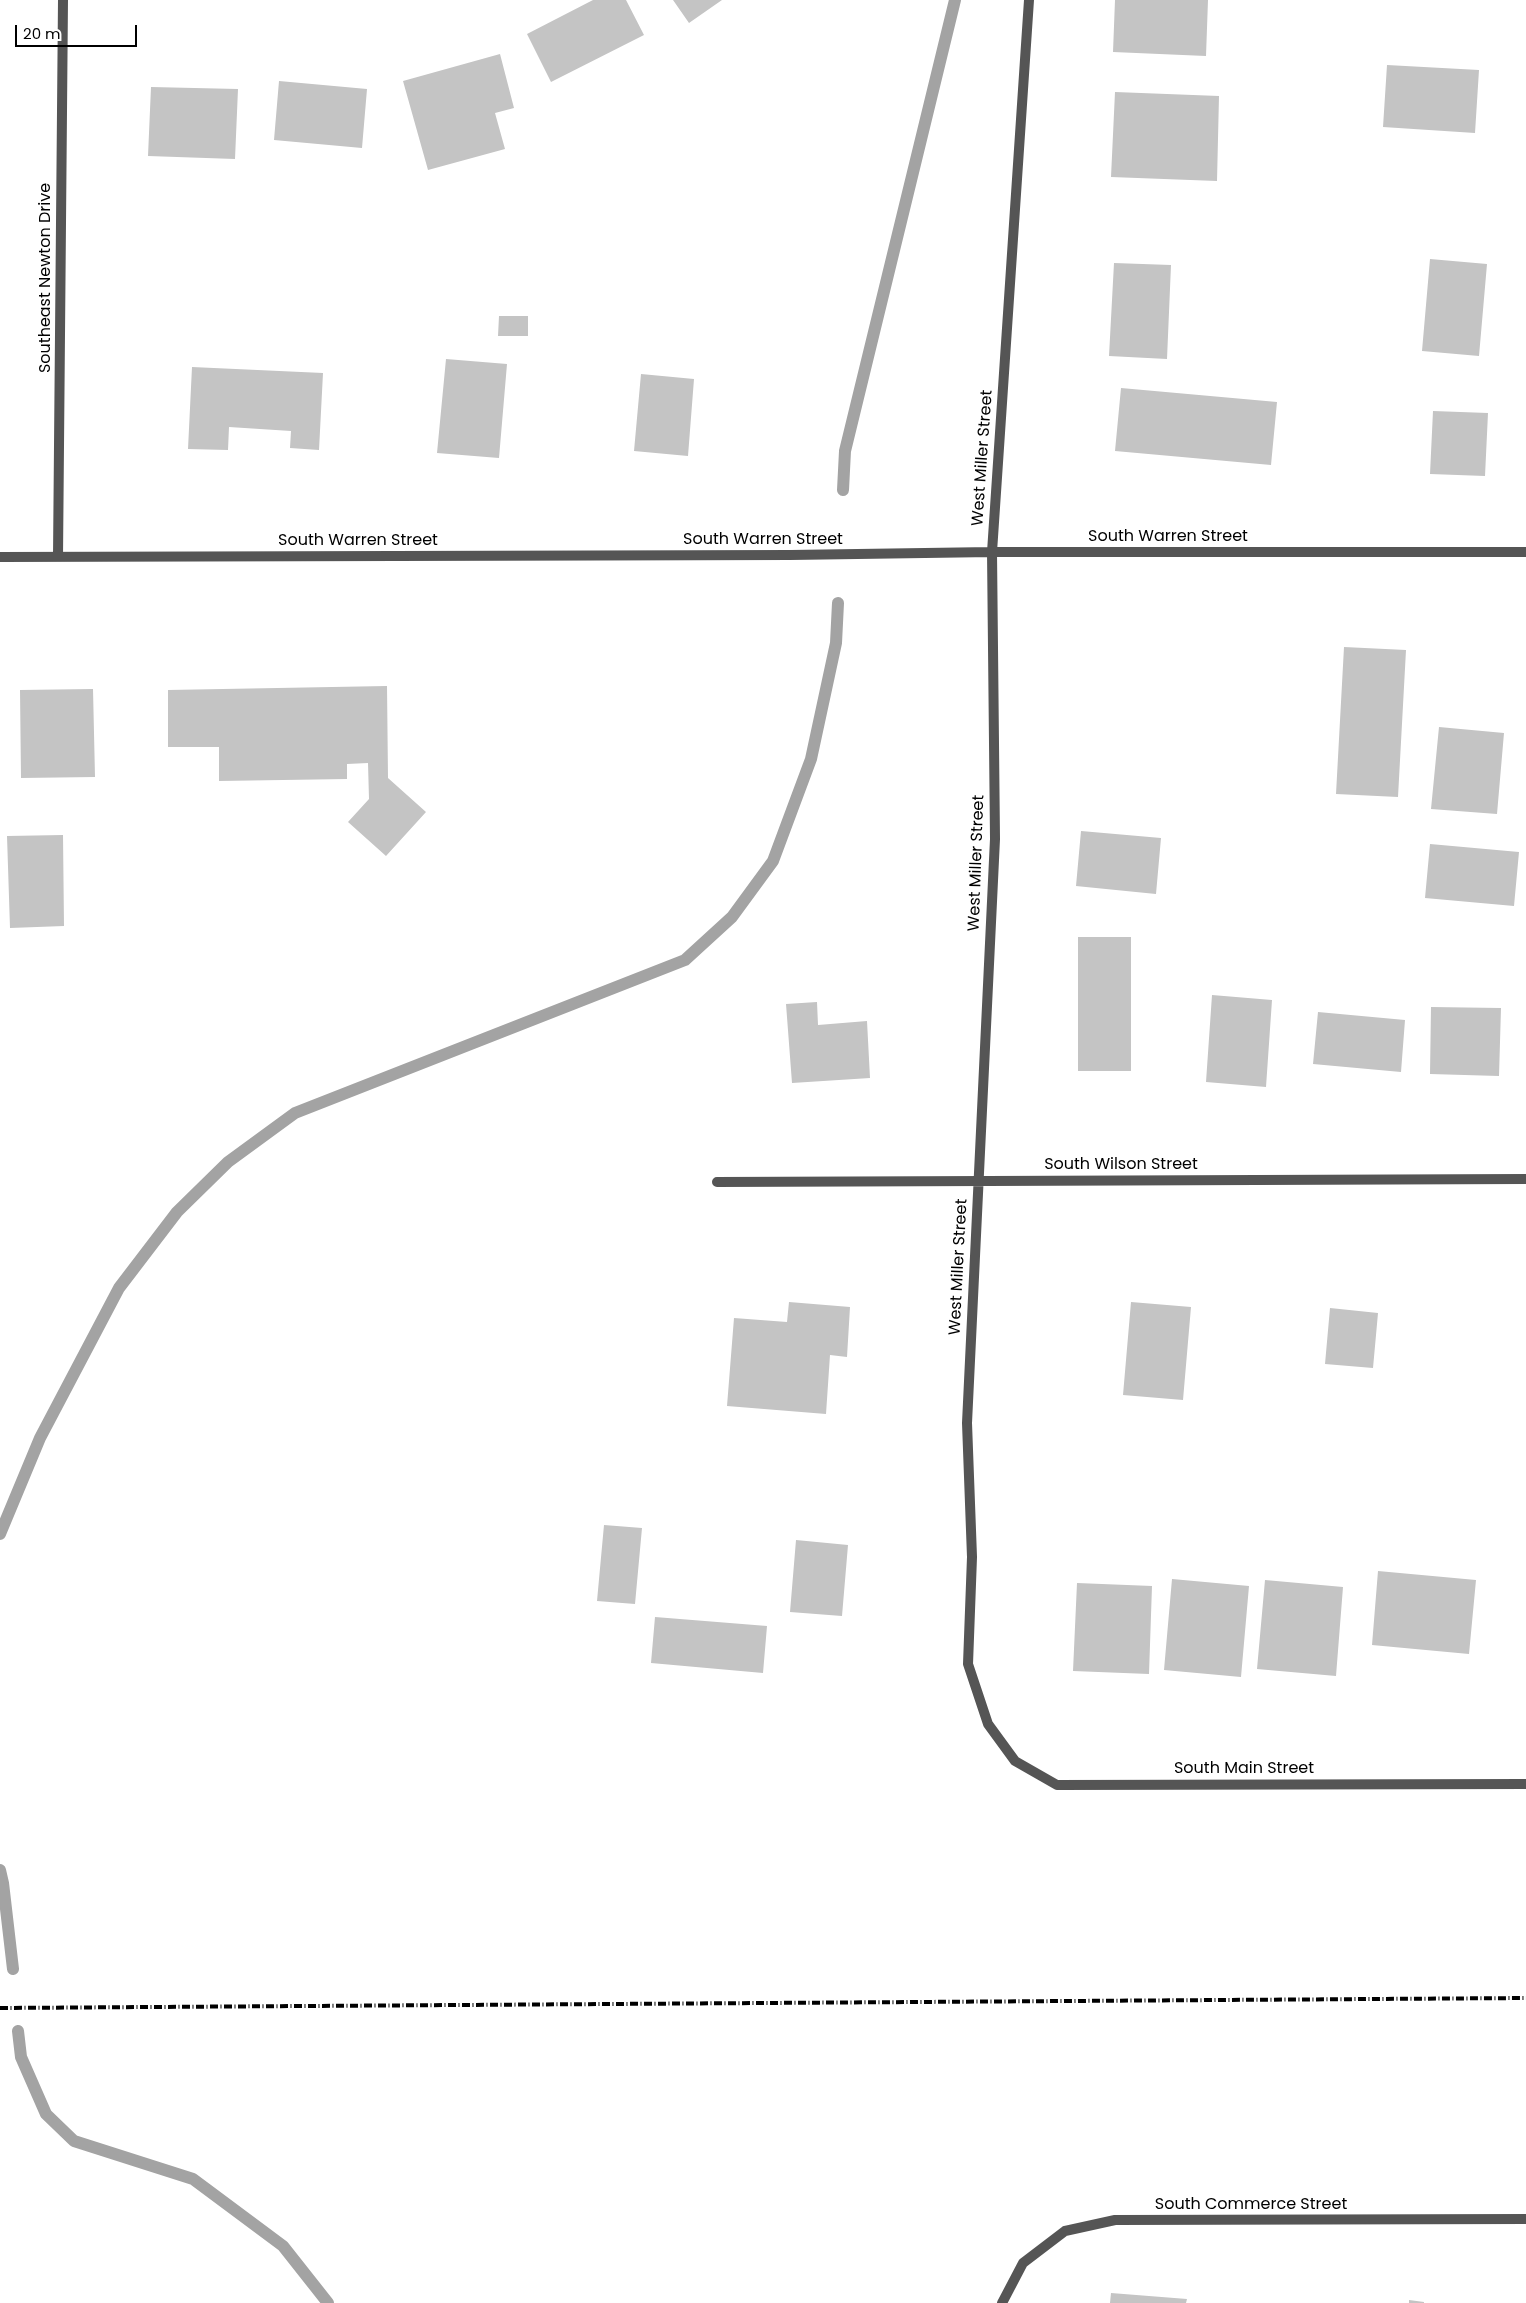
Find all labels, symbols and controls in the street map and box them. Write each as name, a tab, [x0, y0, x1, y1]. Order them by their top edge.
scale bar	[18, 15, 140, 47]
text: 20 m	[23, 23, 61, 44]
street label: Southeast Newton Drive	[36, 183, 56, 373]
street label: West Miller Street	[969, 389, 997, 527]
street label: South Warren Street	[1088, 527, 1248, 547]
street label: South Warren Street	[683, 530, 843, 550]
street label: South Warren Street	[278, 531, 438, 551]
street label: West Miller Street	[965, 794, 989, 932]
street label: South Wilson Street	[1044, 1155, 1198, 1175]
street label: West Miller Street	[946, 1198, 972, 1336]
street label: South Main Street	[1174, 1759, 1314, 1779]
street label: South Commerce Street	[1155, 2195, 1347, 2215]

